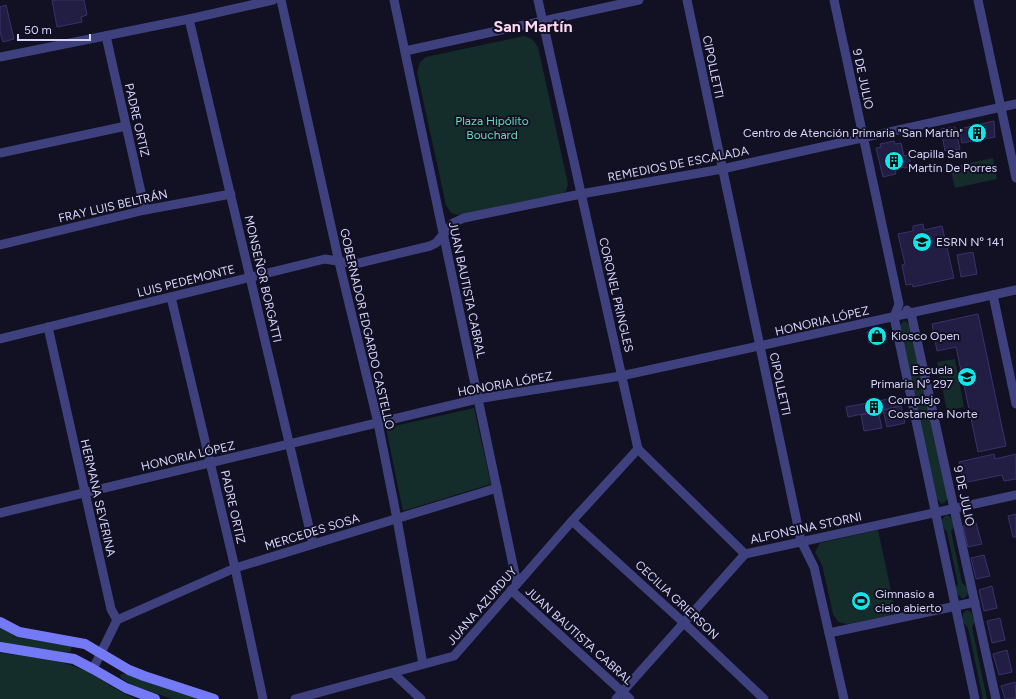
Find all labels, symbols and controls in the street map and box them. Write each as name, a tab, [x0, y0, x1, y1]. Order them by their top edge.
scale bar	[18, 16, 90, 42]
district label: San Martín	[493, 17, 573, 36]
text: 50 m	[24, 23, 52, 37]
street label: CIPOLLETTI	[699, 34, 727, 100]
street label: 9 DE JULIO	[850, 47, 876, 111]
street label: PADRE ORTIZ	[122, 82, 152, 159]
park label: Plaza Hipólito Bouchard	[455, 114, 529, 142]
building icon: Centro de Atención Primaria "San Martín"	[966, 122, 988, 144]
place label: Centro de Atención Primaria "San Martín"	[743, 126, 963, 140]
street label: REMEDIOS DE ESCALADA	[606, 143, 750, 185]
place label: Capilla San Martín De Porres	[908, 147, 998, 175]
building icon: Capilla San Martín De Porres	[883, 150, 905, 172]
street label: FRAY LUIS BELTRÁN	[57, 187, 169, 225]
street label: MONSEÑOR BORGATTI	[242, 214, 284, 344]
street label: JUAN BAUTISTA CABRAL	[446, 221, 488, 360]
street label: GOBERNADOR EDGARDO CASTELLO	[337, 227, 397, 431]
school or university icon: ESRN Nº 141	[911, 231, 933, 253]
place label: ESRN Nº 141	[936, 235, 1004, 249]
street label: CORONEL PRINGLES	[596, 236, 636, 354]
street label: LUIS PEDEMONTE	[136, 262, 236, 300]
street label: HONORIA LÓPEZ	[774, 303, 871, 339]
shop icon: Kiosco Open	[866, 325, 888, 347]
place label: Kiosco Open	[891, 329, 960, 343]
street label: CIPOLLETTI	[766, 351, 794, 417]
place label: Escuela Primaria Nº 297	[870, 363, 954, 391]
school or university icon: Escuela Primaria Nº 297	[956, 366, 978, 388]
street label: HONORIA LÓPEZ	[456, 369, 554, 399]
place label: Complejo Costanera Norte	[888, 393, 978, 421]
building icon: Complejo Costanera Norte	[863, 396, 885, 418]
street label: HERMANA SEVERINA	[78, 438, 118, 558]
street label: HONORIA LÓPEZ	[140, 438, 237, 474]
street label: 9 DE JULIO	[951, 464, 977, 528]
street label: PADRE ORTIZ	[218, 469, 248, 546]
street label: ALFONSINA STORNI	[749, 509, 863, 547]
street label: MERCEDES SOSA	[263, 511, 361, 553]
street label: CECILIA GRIERSON	[632, 558, 722, 642]
street label: JUANA AZURDUY	[444, 564, 520, 648]
street label: JUAN BAUTISTA CABRAL	[523, 584, 636, 688]
place label: Gimnasio a cielo abierto	[875, 587, 941, 615]
sports icon: Gimnasio a cielo abierto	[850, 590, 872, 612]

